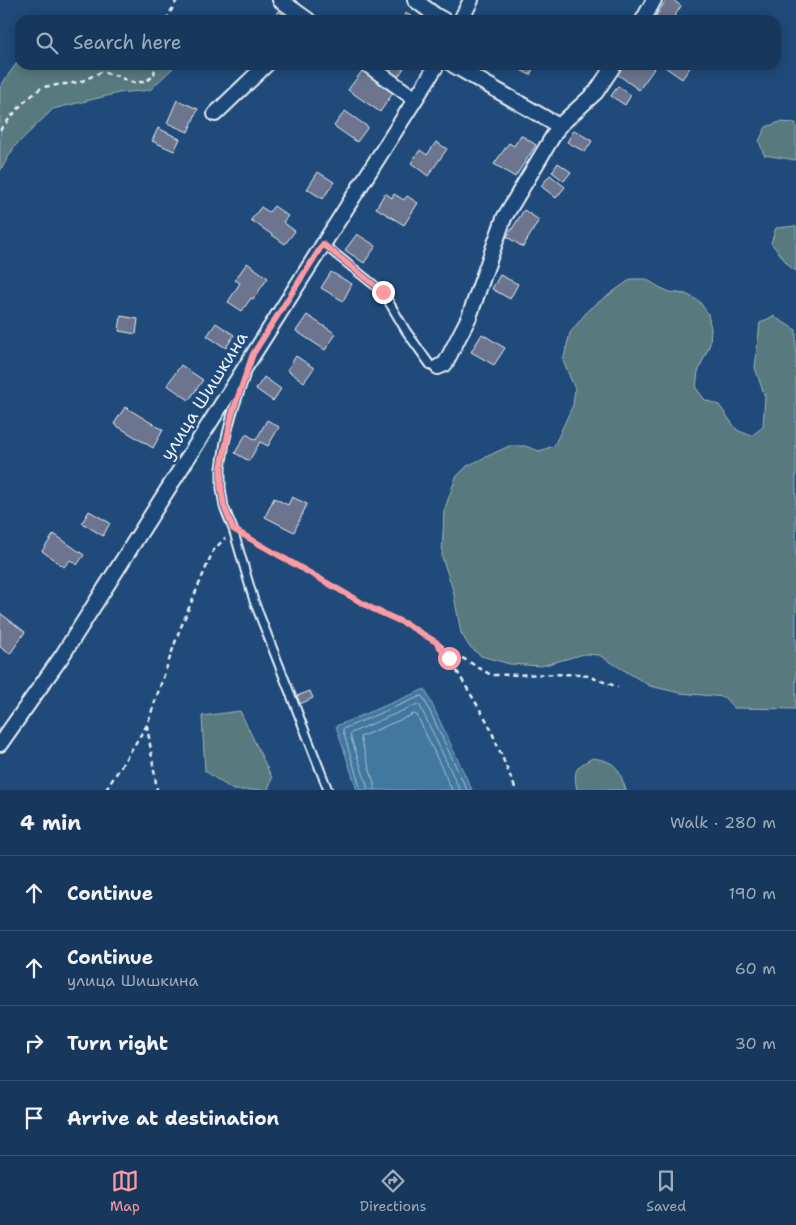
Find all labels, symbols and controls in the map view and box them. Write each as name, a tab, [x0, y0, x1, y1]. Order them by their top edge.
search box	[15, 15, 781, 70]
icon: search	[33, 29, 61, 57]
text: Search here	[73, 30, 182, 55]
route end	[372, 281, 395, 304]
street label: улица Шишкина	[155, 327, 253, 465]
route start	[438, 647, 461, 670]
text: 4 min	[20, 809, 81, 837]
text: Walk · 280 m	[670, 812, 776, 833]
icon: ahead	[20, 879, 48, 907]
text: Continue	[67, 881, 153, 906]
text: 190 m	[729, 883, 776, 904]
text: Continue	[67, 945, 153, 970]
icon: ahead	[20, 954, 48, 982]
text: 60 m	[735, 958, 776, 979]
text: улица Шишкина	[67, 970, 198, 991]
icon: right	[20, 1029, 48, 1057]
text: Turn right	[67, 1031, 168, 1056]
text: 30 m	[735, 1033, 776, 1054]
icon: arrive	[20, 1104, 48, 1132]
text: Arrive at destination	[67, 1106, 279, 1131]
tab: Map	[110, 1167, 140, 1215]
tab: Directions	[360, 1167, 426, 1215]
tab: Saved	[646, 1167, 686, 1215]

